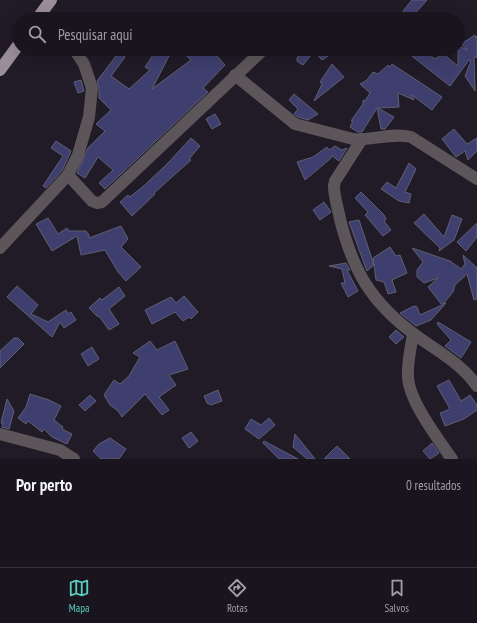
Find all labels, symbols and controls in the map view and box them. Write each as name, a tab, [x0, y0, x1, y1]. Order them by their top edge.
search box	[12, 12, 465, 56]
icon: search	[26, 23, 48, 45]
text: Pesquisar aqui	[58, 25, 132, 44]
text: Por perto	[16, 474, 72, 496]
text: 0 resultados	[406, 477, 461, 494]
tab: Mapa	[68, 577, 90, 615]
tab: Rotas	[226, 577, 248, 615]
tab: Salvos	[384, 577, 409, 615]

